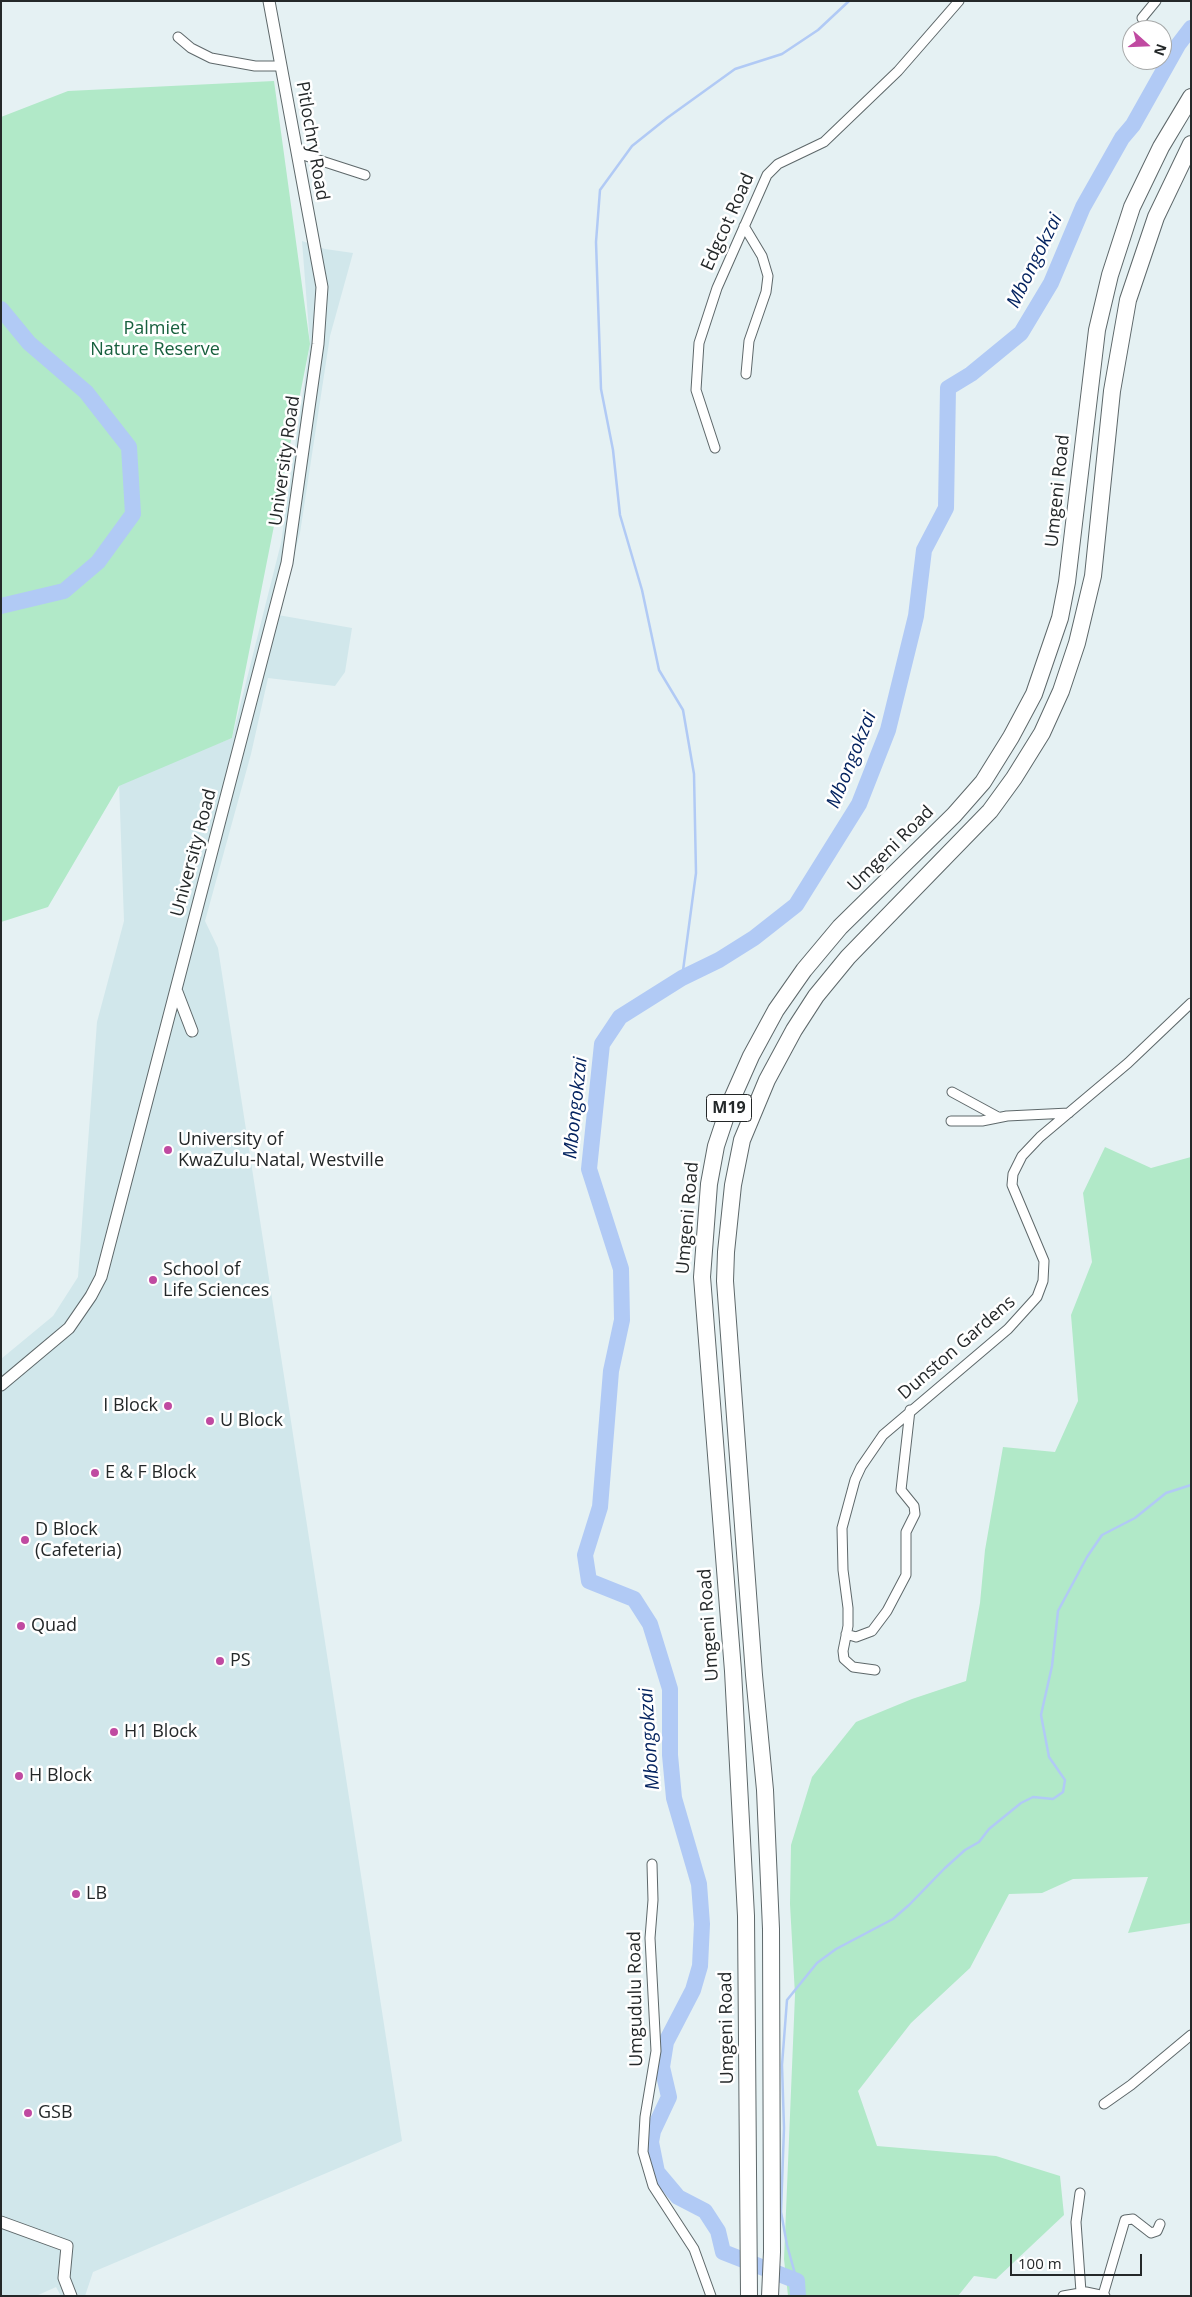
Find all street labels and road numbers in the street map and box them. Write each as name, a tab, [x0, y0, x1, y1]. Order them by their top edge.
street label: Pitlochry Road	[291, 80, 333, 202]
street label: Edgcot Road	[697, 170, 759, 274]
street label: University Road	[265, 394, 305, 528]
street label: Umgeni Road	[1041, 434, 1075, 548]
street label: University Road	[167, 787, 221, 919]
street label: Umgeni Road	[843, 801, 939, 897]
road number: M19	[706, 1094, 752, 1122]
street label: Umgeni Road	[672, 1161, 704, 1275]
street label: Dunston Gardens	[894, 1291, 1020, 1405]
street label: Umgeni Road	[694, 1568, 724, 1682]
street label: Umgudulu Road	[624, 1931, 648, 2067]
street label: Umgeni Road	[715, 1971, 739, 2085]

